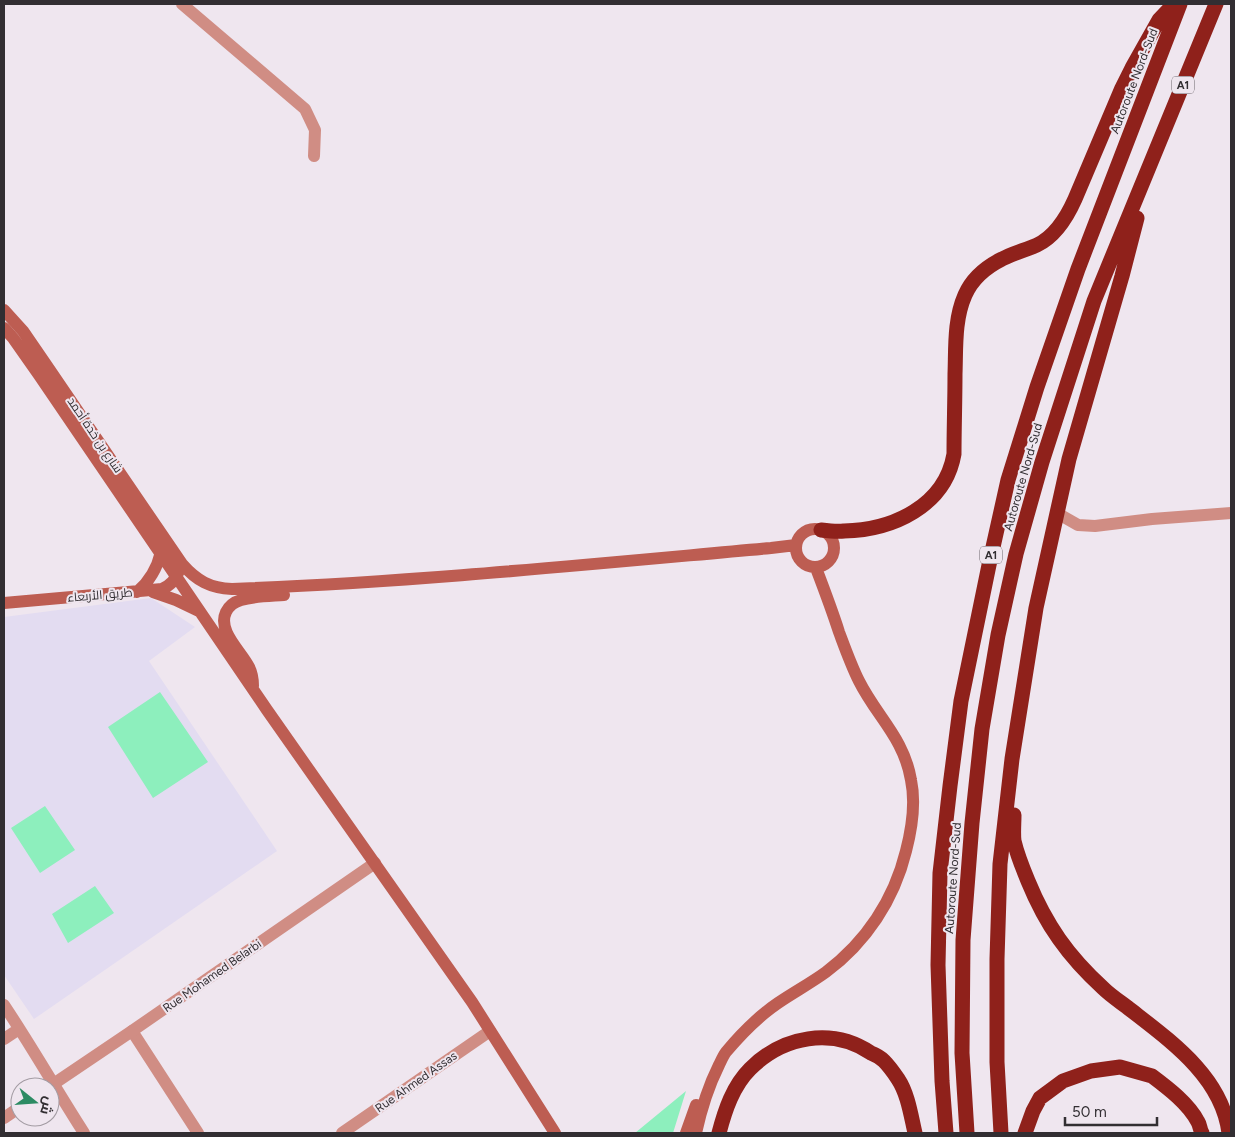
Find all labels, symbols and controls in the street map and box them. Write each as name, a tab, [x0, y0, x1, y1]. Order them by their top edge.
street label: Autoroute Nord-Sud	[1107, 26, 1161, 136]
road number: A1	[1172, 76, 1194, 94]
street label: شارع بن خدة أحمد	[64, 394, 126, 476]
street label: Autoroute Nord-Sud	[1001, 421, 1045, 533]
road number: A1	[980, 546, 1002, 564]
street label: طريق الأربعاء	[67, 585, 133, 605]
street label: Autoroute Nord-Sud	[942, 822, 964, 934]
street label: Rue Mohamed Belarbi	[160, 937, 264, 1015]
street label: Rue Ahmed Assas	[373, 1048, 460, 1115]
north arrow	[10, 1077, 60, 1127]
scale bar	[1065, 1094, 1158, 1126]
text: ش	[36, 1095, 58, 1117]
text: 50 m	[1072, 1103, 1107, 1121]

